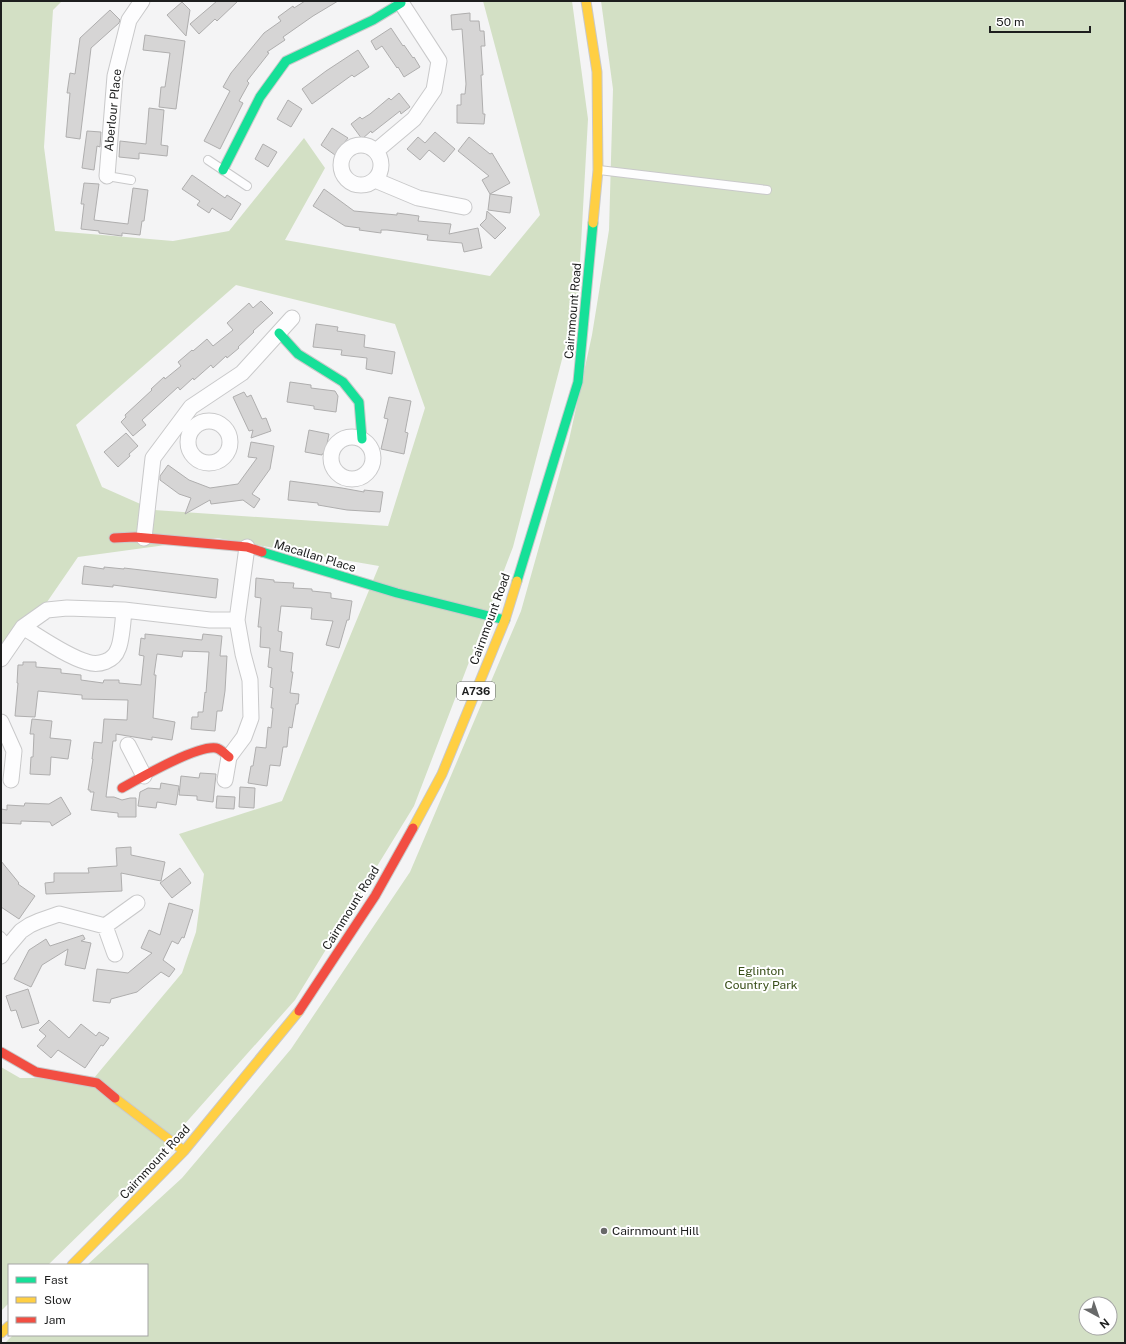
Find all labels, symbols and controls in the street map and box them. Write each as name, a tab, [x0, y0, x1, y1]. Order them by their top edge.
scale bar	[990, 8, 1090, 34]
text: 50 m	[996, 15, 1024, 29]
street label: Aberlour Place	[102, 68, 124, 152]
street label: Cairnmount Road	[562, 262, 584, 360]
street label: Macallan Place	[272, 537, 358, 575]
street label: Cairnmount Road	[467, 571, 513, 667]
road number: A736	[457, 682, 495, 700]
street label: Cairnmount Road	[320, 863, 382, 953]
park label: Eglinton Country Park	[724, 964, 798, 992]
street label: Cairnmount Road	[117, 1122, 193, 1202]
place label: Cairnmount Hill	[612, 1224, 700, 1238]
marker: Cairnmount Hill	[599, 1226, 609, 1236]
legend	[8, 1264, 148, 1336]
text: Fast	[44, 1273, 69, 1287]
text: Slow	[44, 1293, 72, 1307]
north arrow	[1078, 1296, 1118, 1336]
text: Jam	[44, 1313, 66, 1327]
text: N	[1097, 1316, 1112, 1331]

